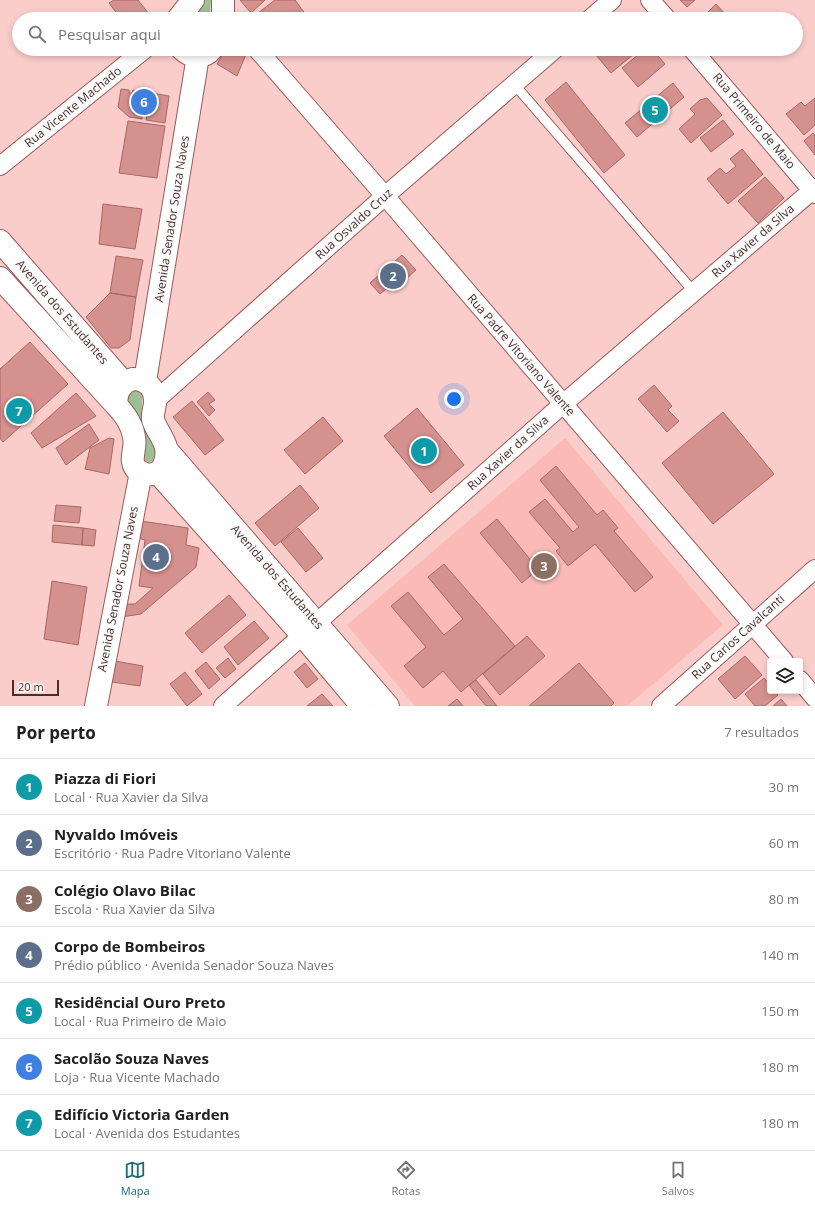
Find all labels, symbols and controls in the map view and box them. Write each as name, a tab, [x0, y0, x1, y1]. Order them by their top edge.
search box	[12, 12, 803, 56]
icon: search	[26, 23, 48, 45]
text: Pesquisar aqui	[58, 24, 161, 44]
street label: Rua Vicente Machado	[21, 62, 125, 151]
street label: Rua Primeiro de Maio	[709, 69, 800, 172]
pin: 6	[131, 87, 157, 117]
pin: 5	[642, 95, 668, 125]
street label: Avenida Senador Souza Naves	[150, 134, 193, 303]
street label: Rua Osvaldo Cruz	[311, 184, 396, 263]
street label: Rua Xavier da Silva	[708, 200, 798, 281]
street label: Avenida dos Estudantes	[12, 256, 113, 368]
pin: 2	[380, 261, 406, 291]
street label: Rua Padre Vitoriano Valente	[464, 290, 579, 419]
your location	[444, 389, 464, 409]
pin: 7	[6, 396, 32, 426]
street label: Rua Xavier da Silva	[463, 411, 552, 494]
pin: 1	[411, 436, 437, 466]
street label: Avenida Senador Souza Naves	[93, 504, 142, 673]
street label: Avenida dos Estudantes	[227, 521, 328, 633]
pin: 4	[143, 542, 169, 572]
pin: 3	[531, 551, 557, 581]
street label: Rua Carlos Cavalcanti	[687, 590, 788, 683]
map controls	[767, 658, 803, 694]
button: layers	[767, 658, 803, 694]
scale bar	[12, 678, 59, 697]
text: 20 m	[18, 679, 44, 694]
text: Por perto	[16, 721, 96, 744]
text: 7 resultados	[724, 723, 799, 741]
text: Piazza di Fiori	[54, 768, 156, 788]
text: 1	[25, 778, 33, 796]
text: 30 m	[769, 778, 799, 796]
text: Local · Rua Xavier da Silva	[54, 788, 209, 806]
text: Nyvaldo Imóveis	[54, 824, 178, 844]
text: 2	[25, 834, 33, 852]
text: 60 m	[769, 834, 799, 852]
text: Escritório · Rua Padre Vitoriano Valente	[54, 844, 291, 862]
text: Colégio Olavo Bilac	[54, 880, 196, 900]
text: 3	[25, 890, 33, 908]
text: 80 m	[769, 890, 799, 908]
text: Escola · Rua Xavier da Silva	[54, 900, 215, 918]
text: Corpo de Bombeiros	[54, 936, 205, 956]
text: 4	[25, 946, 33, 964]
text: 140 m	[761, 946, 799, 964]
text: Prédio público · Avenida Senador Souza Naves	[54, 956, 334, 974]
text: Residêncial Ouro Preto	[54, 992, 226, 1012]
text: 5	[25, 1002, 33, 1020]
text: 150 m	[761, 1002, 799, 1020]
text: Local · Rua Primeiro de Maio	[54, 1012, 226, 1030]
text: Sacolão Souza Naves	[54, 1048, 209, 1068]
text: 6	[25, 1058, 33, 1076]
text: 180 m	[761, 1058, 799, 1076]
text: Loja · Rua Vicente Machado	[54, 1068, 220, 1086]
text: Edifício Victoria Garden	[54, 1104, 229, 1124]
text: 7	[25, 1114, 33, 1132]
text: 180 m	[761, 1114, 799, 1132]
text: Local · Avenida dos Estudantes	[54, 1124, 240, 1142]
tab: Mapa	[121, 1159, 150, 1198]
tab: Rotas	[391, 1159, 420, 1198]
tab: Salvos	[662, 1159, 694, 1198]

